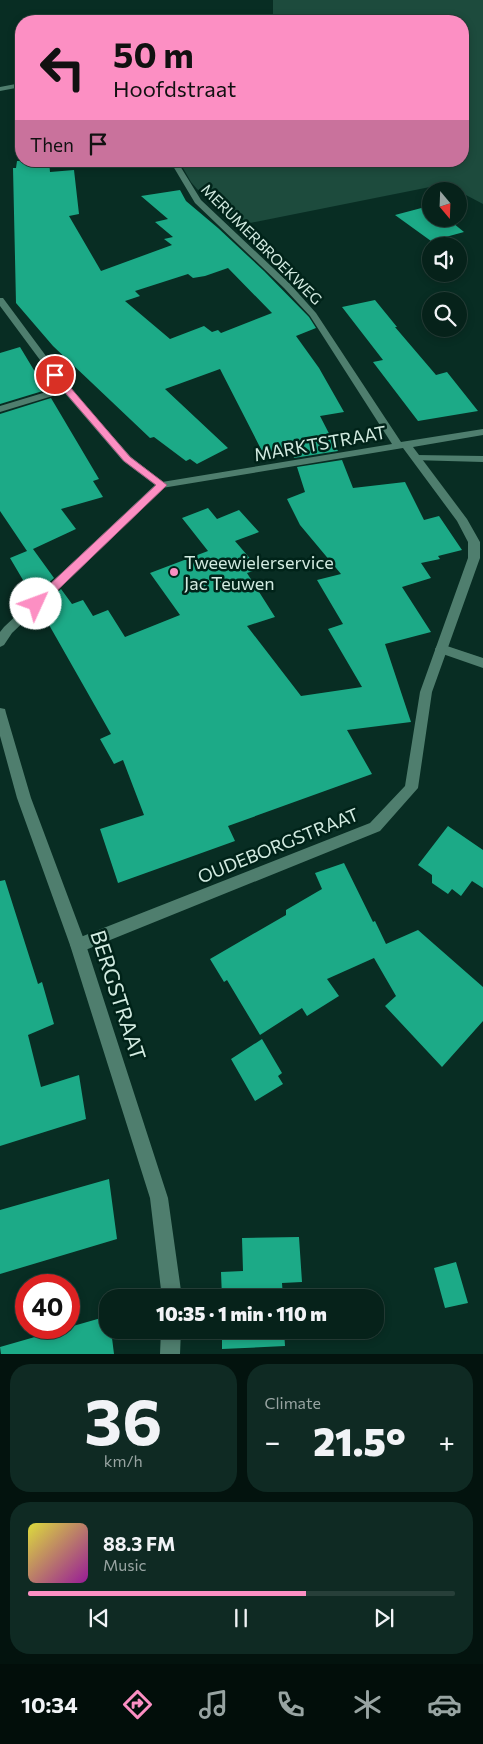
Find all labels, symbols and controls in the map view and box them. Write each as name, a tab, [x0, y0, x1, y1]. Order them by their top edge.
text: 50 m	[113, 32, 194, 75]
icon: left	[30, 35, 95, 100]
text: Hoofdstraat	[113, 75, 236, 102]
icon: arrive	[84, 130, 112, 158]
text: Then	[30, 133, 74, 156]
street label: MERUMERBROEKWEG	[198, 180, 326, 308]
north arrow	[422, 182, 468, 228]
map controls	[422, 182, 467, 337]
button: sound	[422, 237, 467, 282]
button: search	[422, 292, 467, 337]
pin	[34, 354, 76, 396]
icon: arrive	[41, 361, 69, 389]
street label: MARKTSTRAAT	[252, 421, 388, 465]
place label: Tweewielerservice Jac Teuwen	[184, 551, 334, 594]
marker: Tweewielerservice Jac Teuwen	[168, 566, 180, 578]
position arrow	[9, 577, 61, 629]
street label: OUDEBORGSTRAAT	[194, 803, 362, 887]
street label: BERGSTRAAT	[86, 927, 152, 1063]
speed limit sign: 40	[15, 1274, 80, 1339]
text: 10:35 · 1 min · 110 m	[156, 1302, 327, 1325]
text: 36	[84, 1379, 162, 1458]
text: Climate	[265, 1393, 321, 1412]
text: 21.5°	[313, 1417, 406, 1464]
text: −	[265, 1424, 280, 1458]
text: +	[439, 1424, 455, 1458]
text: km/h	[104, 1451, 143, 1470]
text: 88.3 FM	[103, 1532, 175, 1555]
text: Music	[103, 1555, 147, 1574]
icon: previous	[85, 1604, 113, 1632]
icon: pause	[227, 1604, 255, 1632]
icon: next	[370, 1604, 398, 1632]
icon: directions	[120, 1687, 155, 1722]
icon: music	[196, 1687, 231, 1722]
icon: phone	[273, 1687, 308, 1722]
icon: climate	[350, 1687, 385, 1722]
icon: car	[427, 1687, 462, 1722]
text: 10:34	[21, 1691, 78, 1718]

